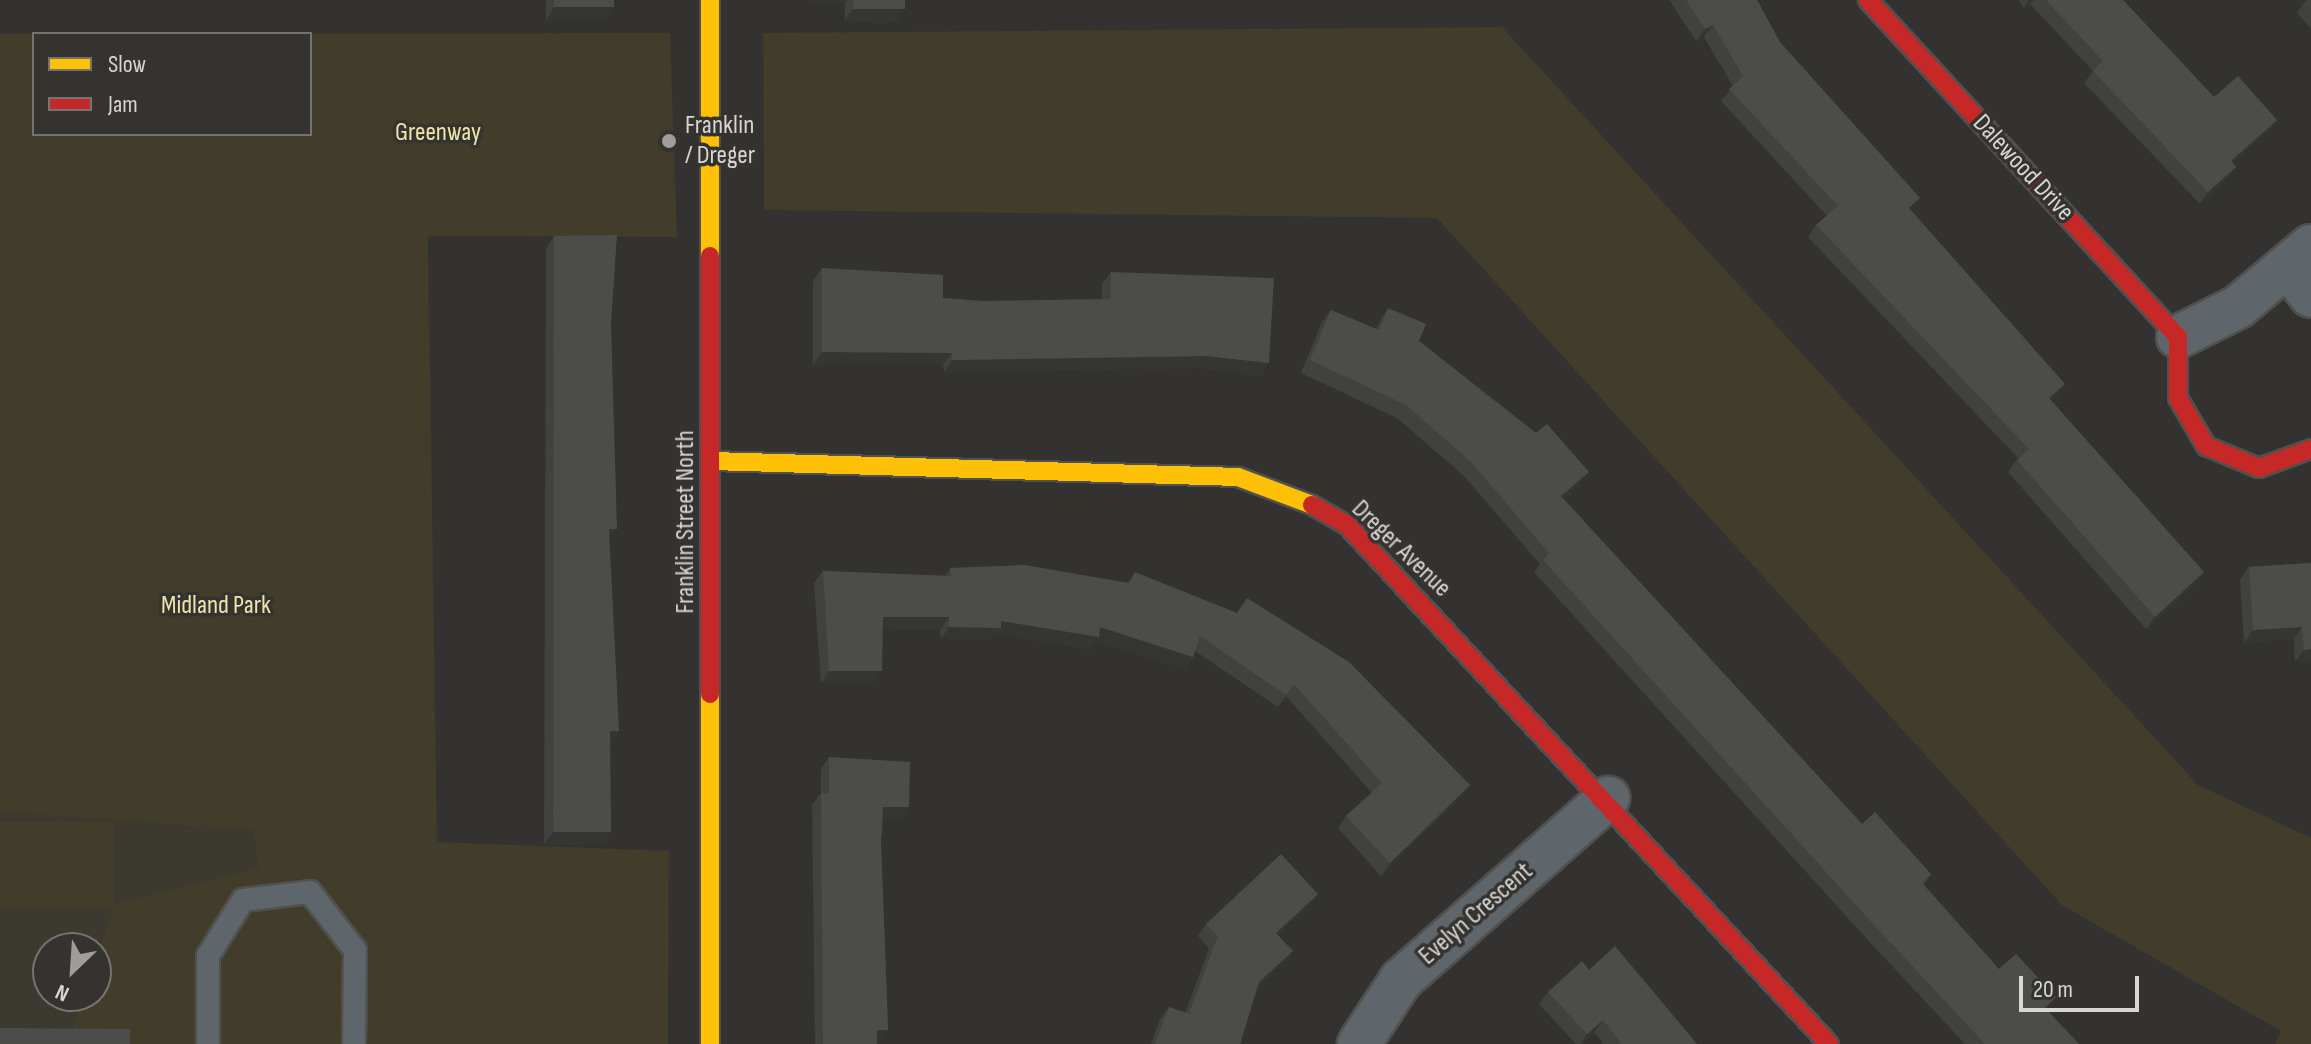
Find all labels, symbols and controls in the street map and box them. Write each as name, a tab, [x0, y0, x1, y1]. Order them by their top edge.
legend	[32, 32, 312, 136]
text: Slow	[108, 50, 146, 79]
text: Jam	[108, 90, 138, 119]
street label: Dalewood Drive	[1966, 108, 2080, 228]
place label: Franklin / Dreger	[685, 110, 755, 172]
park label: Greenway	[395, 117, 481, 149]
marker: Franklin / Dreger	[660, 132, 678, 150]
street label: Franklin Street North	[670, 430, 702, 614]
street label: Dreger Avenue	[1345, 494, 1457, 604]
park label: Midland Park	[161, 590, 271, 622]
street label: Evelyn Crescent	[1413, 856, 1539, 972]
north arrow	[32, 932, 112, 1012]
scale bar	[2023, 960, 2143, 1010]
text: 20 m	[2033, 975, 2073, 1004]
text: N	[51, 978, 74, 1007]

